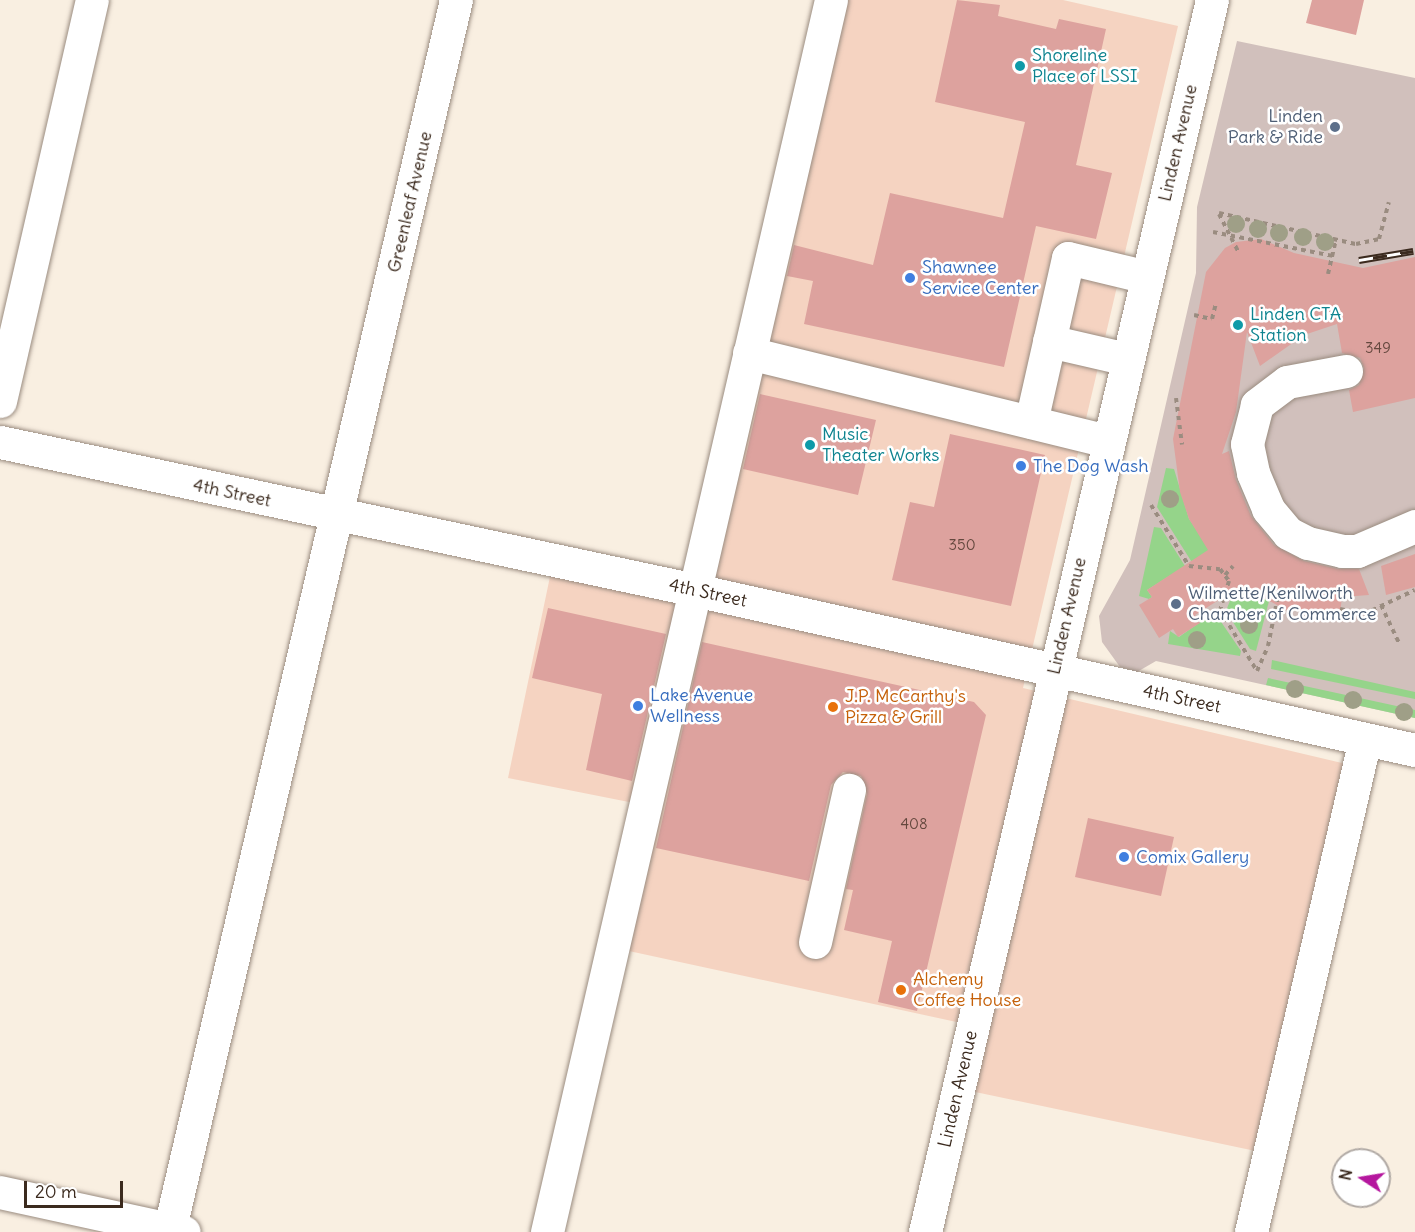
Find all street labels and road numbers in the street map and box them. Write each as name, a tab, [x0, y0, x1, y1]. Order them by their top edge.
street label: Linden Avenue	[1154, 82, 1202, 204]
street label: Greenleaf Avenue	[383, 129, 437, 275]
street label: 4th Street	[191, 474, 273, 512]
street label: Linden Avenue	[1043, 555, 1091, 677]
street label: 4th Street	[667, 574, 749, 612]
street label: 4th Street	[1141, 680, 1223, 718]
street label: Linden Avenue	[934, 1028, 982, 1150]

